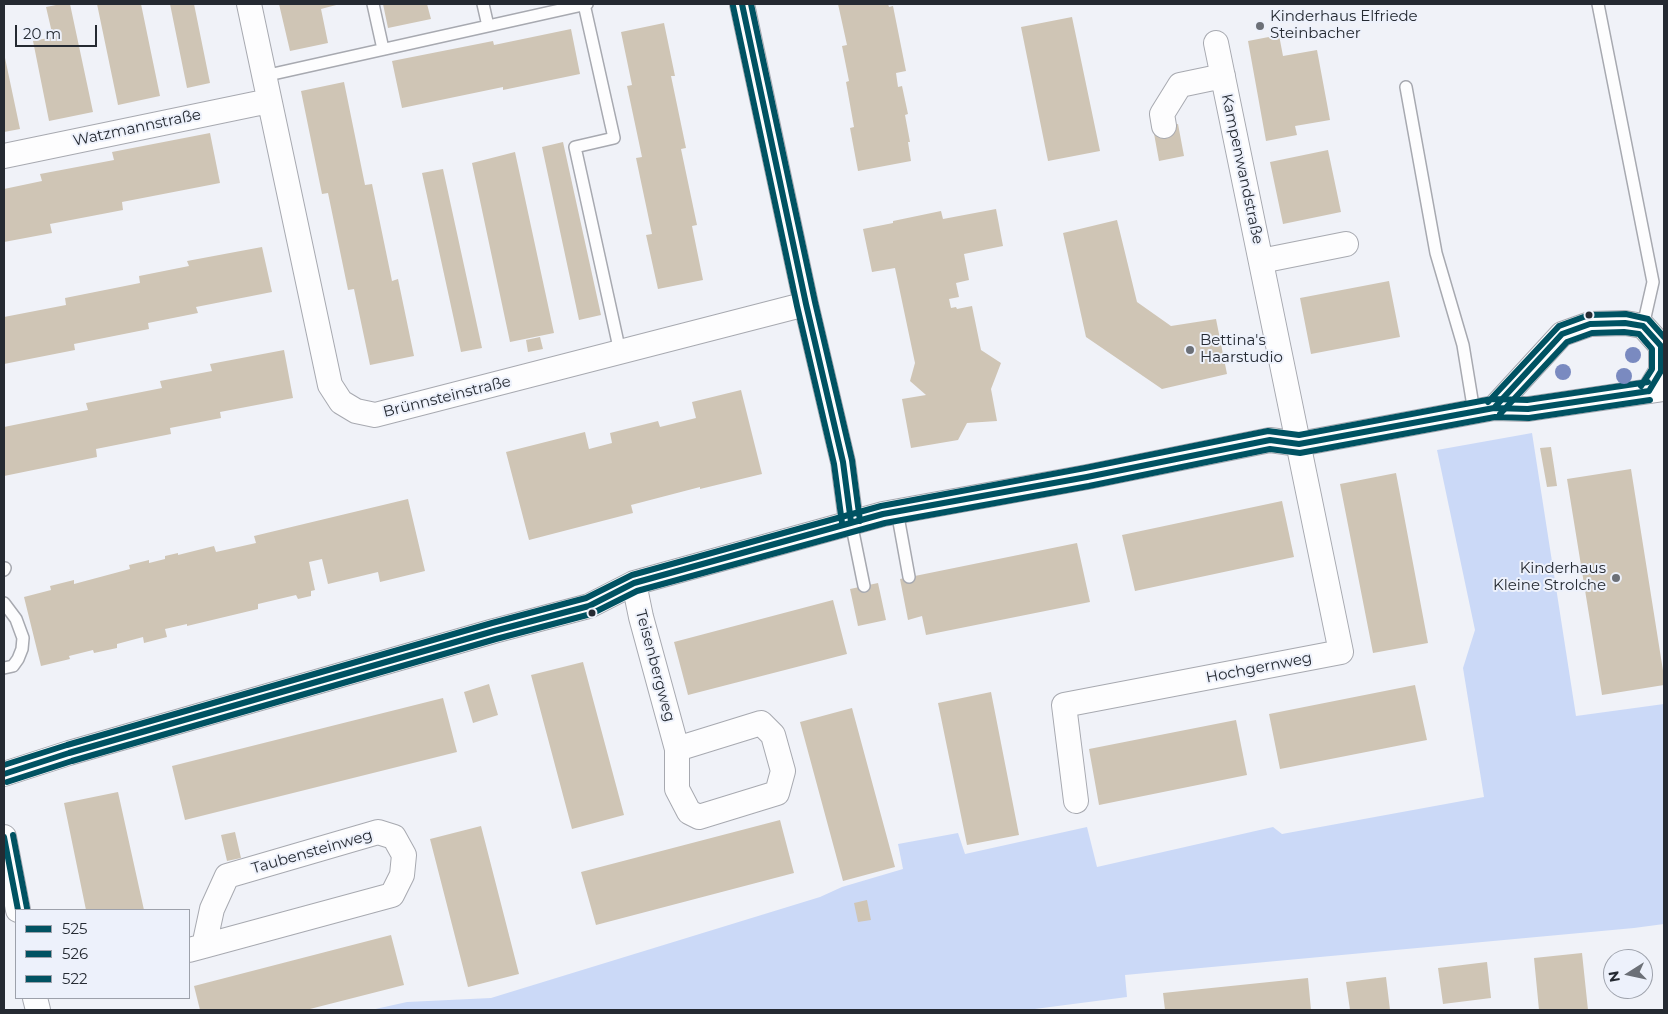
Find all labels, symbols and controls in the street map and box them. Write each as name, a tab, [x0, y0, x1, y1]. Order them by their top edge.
place label: Kinderhaus Elfriede Steinbacher	[1270, 8, 1418, 43]
scale bar	[18, 15, 100, 47]
marker: Kinderhaus Elfriede Steinbacher	[1254, 20, 1266, 32]
text: 20 m	[23, 24, 61, 43]
street label: Kampenwandstraße	[1217, 92, 1267, 246]
street label: Watzmannstraße	[71, 106, 203, 150]
unlabelled marker	[1584, 310, 1594, 320]
place label: Bettina's Haarstudio	[1200, 332, 1283, 367]
marker: Bettina's Haarstudio	[1184, 344, 1196, 356]
street label: Brünnsteinstraße	[381, 372, 513, 422]
place label: Kinderhaus Kleine Strolche	[1493, 560, 1606, 595]
marker: Kinderhaus Kleine Strolche	[1610, 572, 1622, 584]
unlabelled marker	[587, 608, 597, 618]
street label: Teisenbergweg	[631, 608, 679, 724]
street label: Hochgernweg	[1204, 649, 1314, 687]
street label: Taubensteinweg	[249, 826, 375, 878]
legend	[15, 909, 190, 999]
text: 525	[62, 919, 87, 938]
text: 526	[62, 944, 88, 963]
north arrow	[1603, 949, 1653, 999]
text: 522	[62, 969, 87, 988]
text: N	[1604, 969, 1624, 984]

